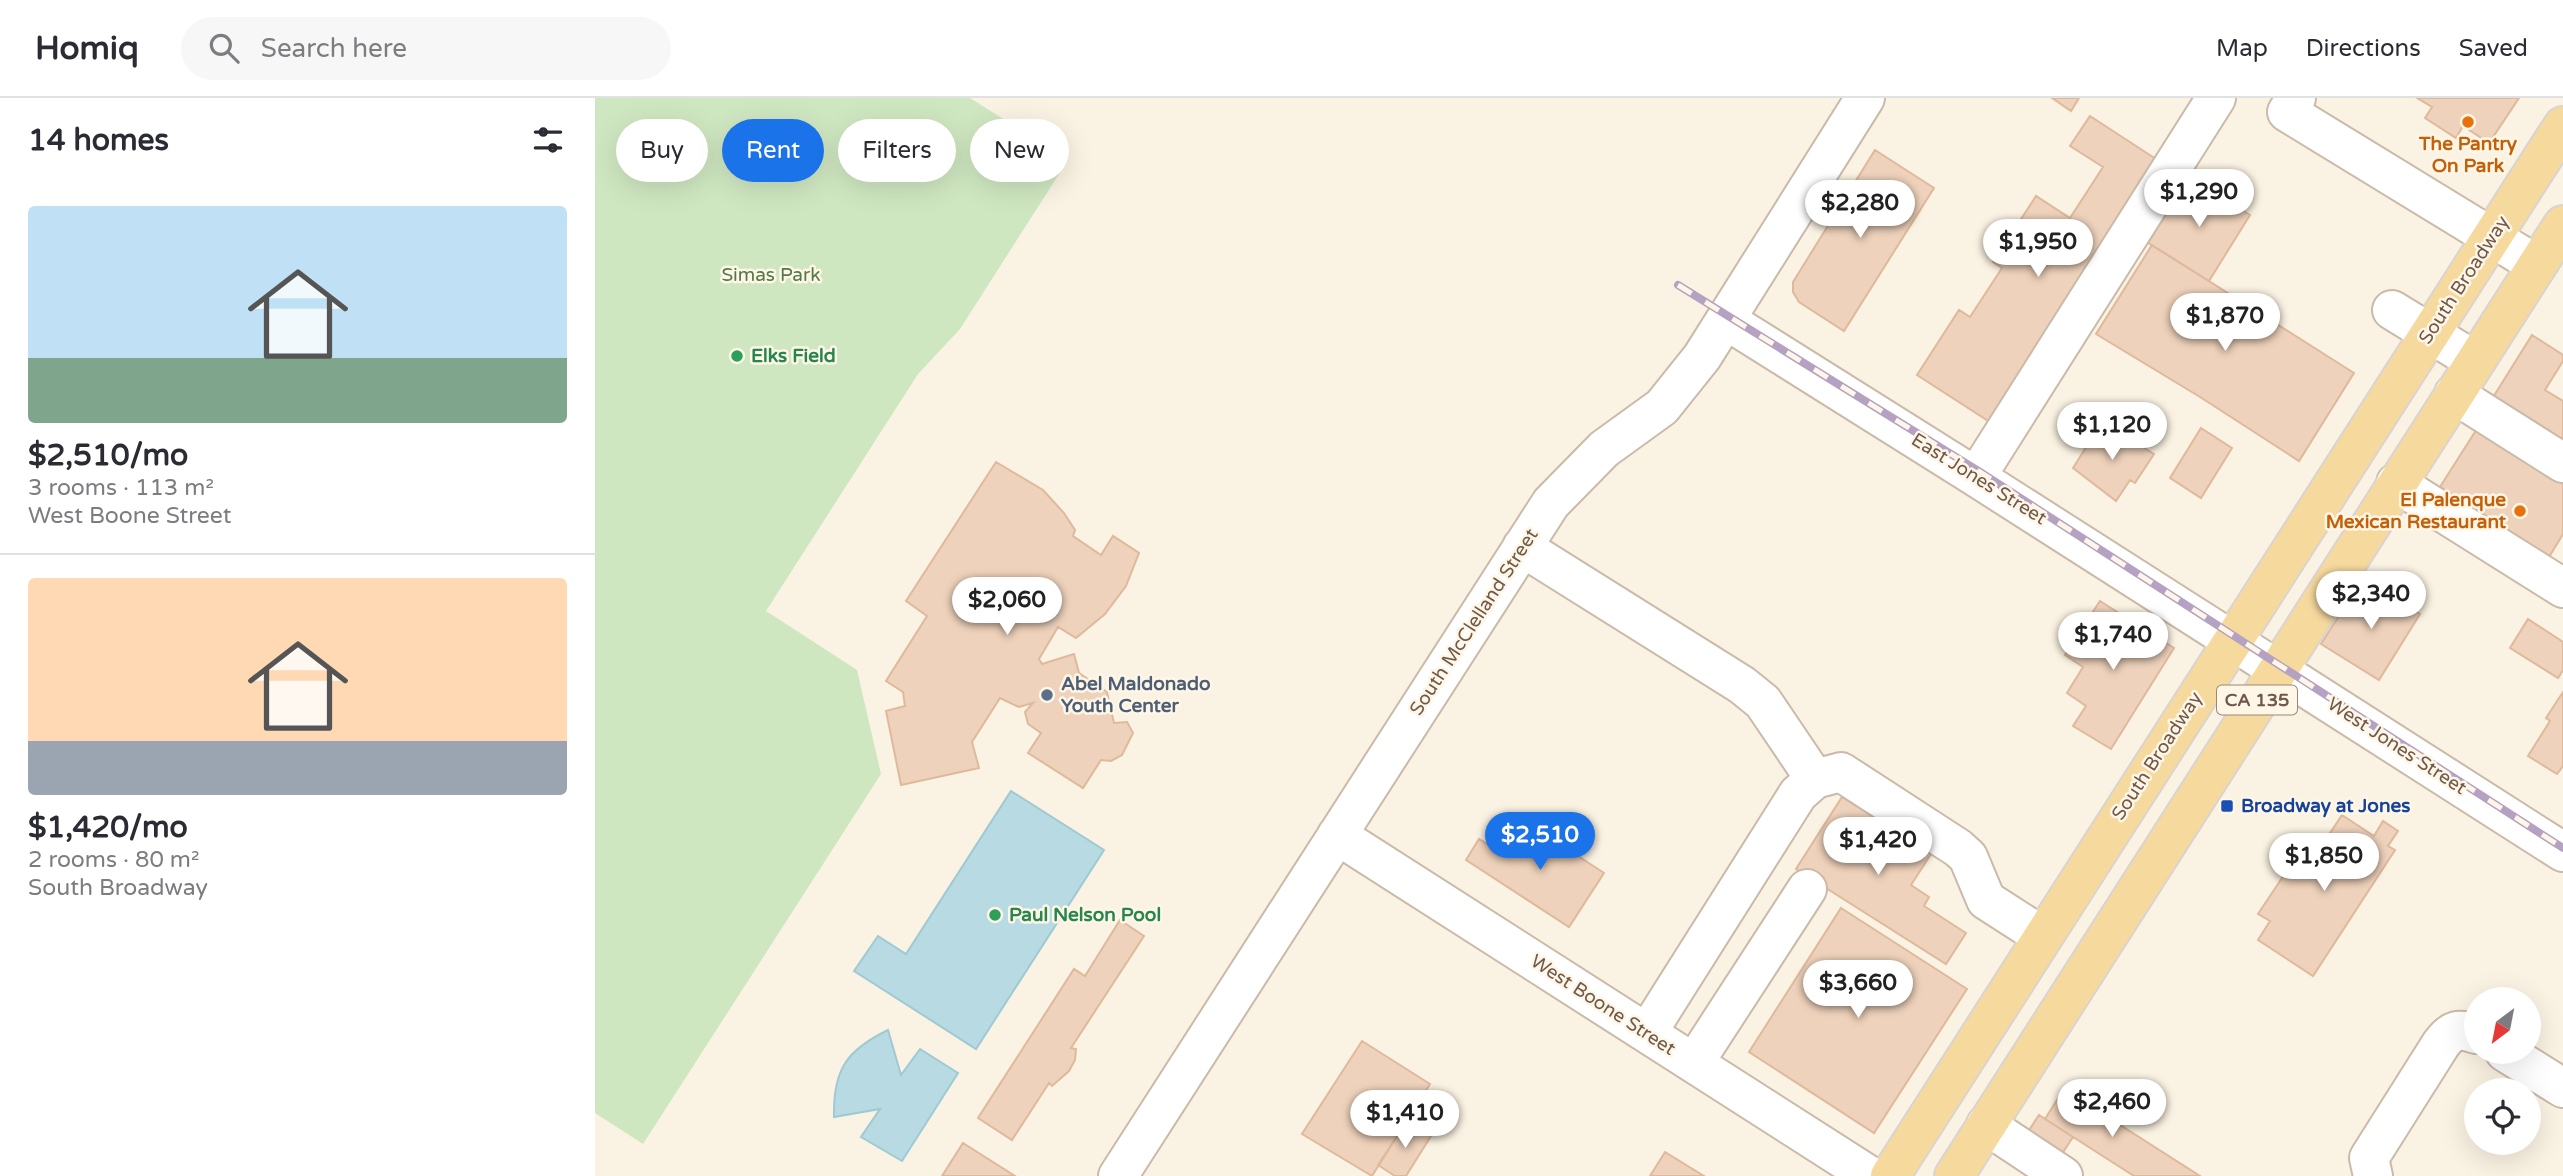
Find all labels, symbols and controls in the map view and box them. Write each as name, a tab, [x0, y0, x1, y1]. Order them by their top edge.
search box	[181, 17, 671, 80]
text: Homiq	[35, 29, 139, 68]
icon: search	[205, 29, 243, 67]
text: Search here	[261, 33, 407, 64]
text: Map	[2216, 34, 2268, 63]
text: Directions	[2306, 34, 2421, 63]
text: Saved	[2459, 34, 2528, 63]
marker: The Pantry On Park	[2460, 114, 2476, 130]
chip: Buy	[616, 119, 708, 182]
chip: Rent	[722, 119, 824, 182]
chip: Filters	[838, 119, 956, 182]
chip: New	[970, 119, 1069, 182]
icon: filters	[529, 121, 567, 159]
text: 14 homes	[28, 122, 169, 159]
place label: The Pantry On Park	[2418, 133, 2518, 177]
pin: $1,290	[2142, 170, 2256, 229]
text: $1,290	[2160, 178, 2238, 206]
pin: $2,280	[1803, 180, 1917, 240]
text: $2,280	[1821, 189, 1899, 217]
street label: South Broadway	[2414, 212, 2514, 348]
pin: $1,950	[1981, 220, 2095, 279]
text: $1,950	[1999, 228, 2077, 256]
icon: home	[235, 251, 361, 377]
park label: Simas Park	[721, 264, 821, 286]
pin: $1,870	[2168, 294, 2282, 353]
text: $1,870	[2186, 302, 2264, 330]
place label: Elks Field	[751, 345, 836, 367]
marker: Elks Field	[729, 348, 745, 364]
pin: $1,120	[2055, 402, 2169, 462]
text: $1,120	[2073, 411, 2151, 439]
street label: East Jones Street	[1907, 429, 2051, 529]
text: $2,510/mo	[28, 437, 188, 474]
text: 3 rooms · 113 m²	[28, 474, 214, 502]
place label: El Palenque Mexican Restaurant	[2326, 489, 2507, 533]
text: West Boone Street	[28, 502, 231, 530]
marker: El Palenque Mexican Restaurant	[2512, 503, 2528, 519]
street label: South McClelland Street	[1405, 524, 1543, 720]
pin: $2,340	[2314, 572, 2428, 631]
pin: $2,060	[950, 578, 1064, 637]
text: $2,340	[2332, 580, 2410, 608]
text: $2,060	[968, 586, 1046, 614]
pin: $1,740	[2056, 612, 2170, 672]
text: $1,740	[2074, 621, 2152, 649]
icon: home	[235, 623, 361, 749]
place label: Abel Maldonado Youth Center	[1061, 673, 1211, 717]
road number: CA 135	[2217, 686, 2297, 714]
marker: Abel Maldonado Youth Center	[1039, 687, 1055, 703]
street label: South Broadway	[2107, 688, 2207, 824]
street label: West Jones Street	[2323, 693, 2471, 799]
place label: Broadway at Jones	[2241, 795, 2410, 818]
marker: Broadway at Jones	[2219, 798, 2235, 814]
text: $1,420/mo	[28, 809, 188, 846]
pin: $2,510	[1483, 812, 1597, 872]
pin: $1,420	[1821, 818, 1935, 877]
text: $2,510	[1501, 821, 1579, 849]
text: $1,420	[1839, 826, 1917, 854]
pin: $1,850	[2267, 834, 2381, 893]
text: $1,850	[2285, 842, 2363, 870]
text: 2 rooms · 80 m²	[28, 846, 199, 874]
text: South Broadway	[28, 874, 208, 902]
place label: Paul Nelson Pool	[1009, 904, 1161, 926]
marker: Paul Nelson Pool	[987, 907, 1003, 923]
street label: West Boone Street	[1527, 950, 1679, 1060]
pin: $3,660	[1801, 960, 1915, 1020]
text: $3,660	[1819, 969, 1897, 997]
north arrow	[2464, 987, 2541, 1064]
map controls	[2464, 987, 2541, 1155]
button: locate	[2464, 1078, 2541, 1155]
pin: $2,460	[2055, 1080, 2169, 1139]
text: $2,460	[2073, 1088, 2151, 1116]
pin: $1,410	[1348, 1090, 1462, 1150]
text: $1,410	[1366, 1099, 1444, 1127]

